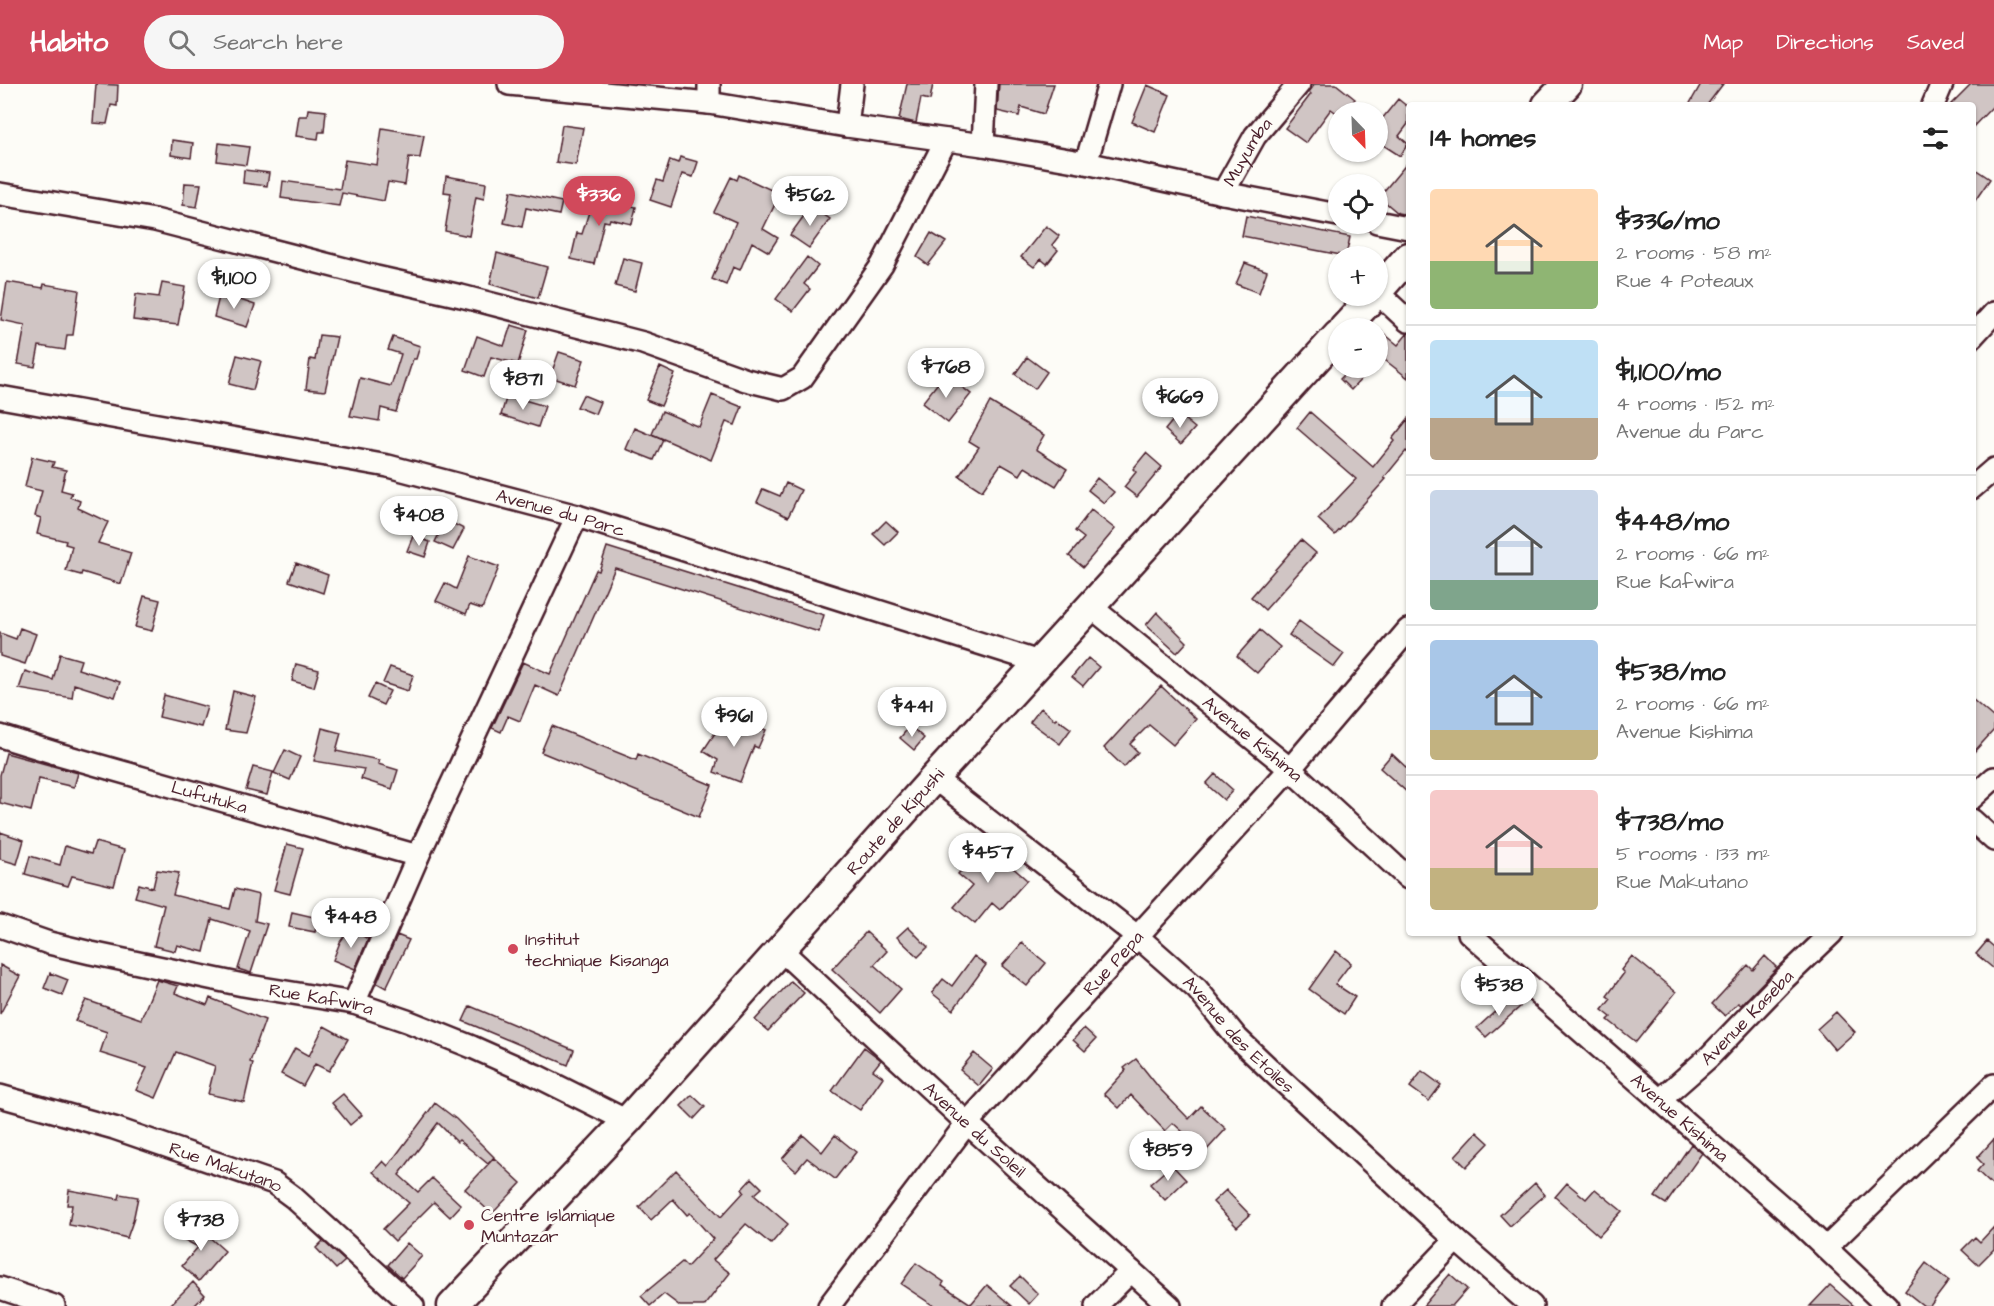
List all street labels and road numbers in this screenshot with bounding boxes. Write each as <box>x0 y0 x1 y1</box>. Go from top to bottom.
street label: Muyumba <box>1217 112 1278 191</box>
street label: Avenue du Parc <box>493 483 629 543</box>
street label: Avenue Kishima <box>1197 690 1308 787</box>
street label: Route de Kipushi <box>841 762 950 880</box>
street label: Lufutuka <box>168 774 250 819</box>
street label: Rue Pepa <box>1077 925 1149 1001</box>
street label: Avenue Kaseba <box>1695 964 1799 1071</box>
street label: Avenue des Etoiles <box>1177 970 1300 1099</box>
street label: Rue Kafwira <box>267 977 377 1021</box>
street label: Avenue Kishima <box>1625 1067 1734 1167</box>
street label: Avenue du Soleil <box>918 1076 1032 1183</box>
street label: Rue Makutano <box>166 1135 289 1198</box>

